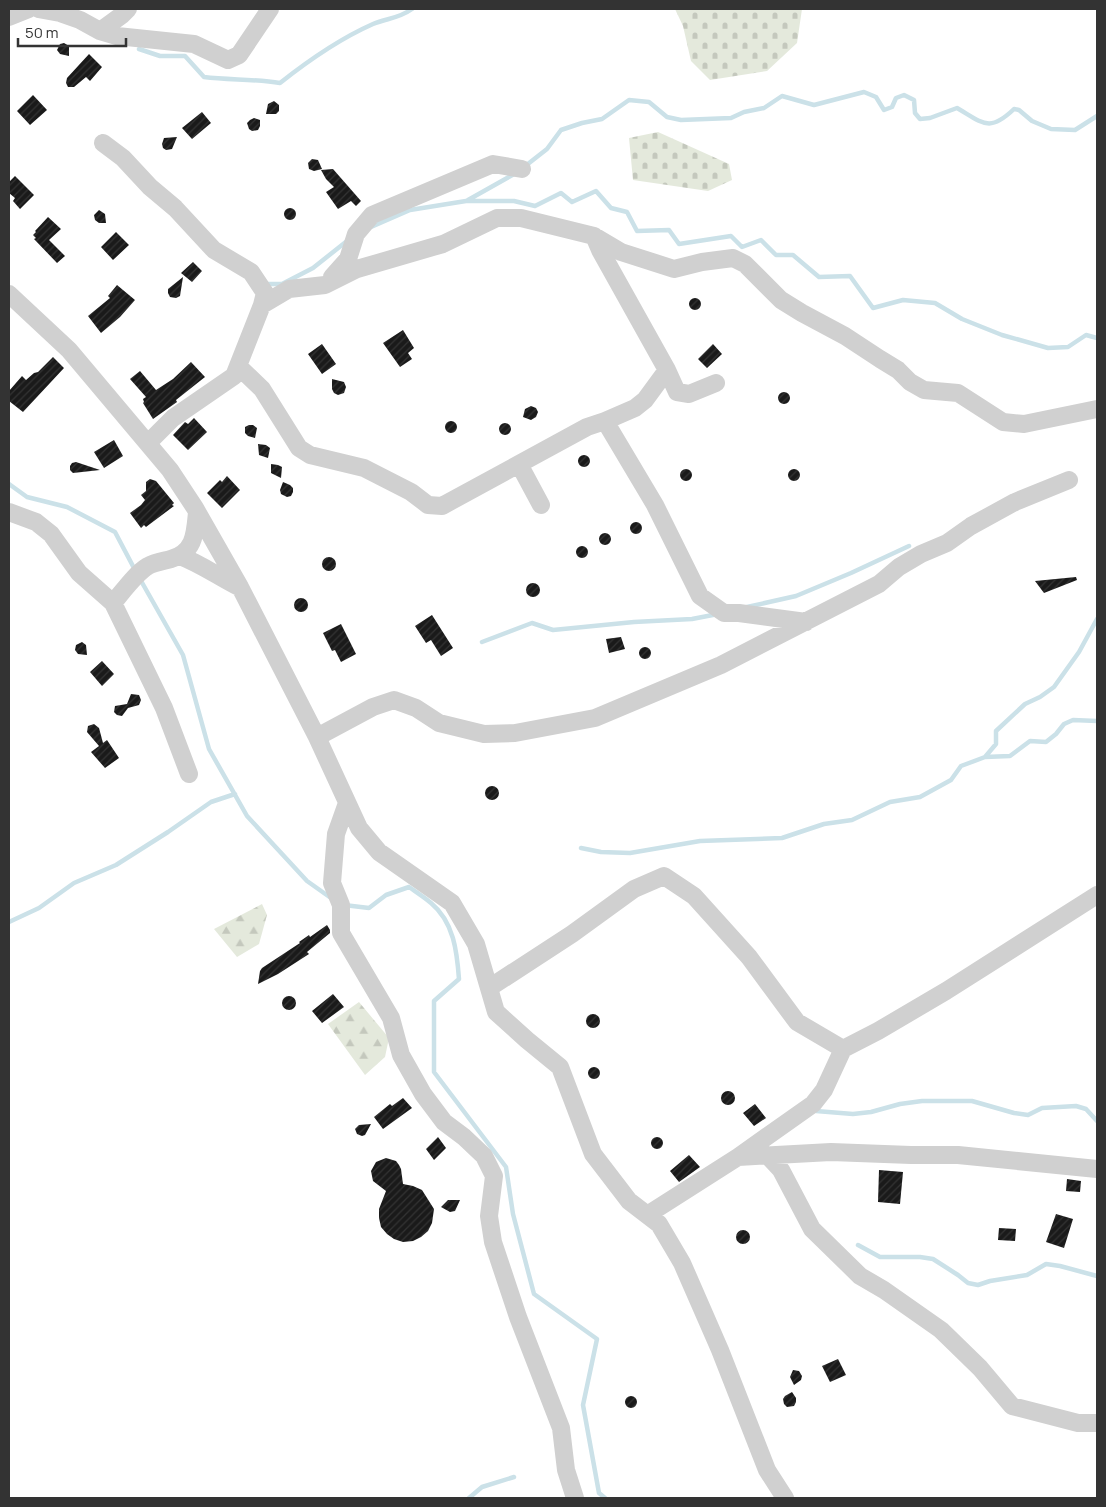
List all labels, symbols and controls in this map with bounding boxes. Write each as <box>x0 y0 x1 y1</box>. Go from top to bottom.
scale bar <box>18 15 125 47</box>
text: 50 m <box>25 22 59 43</box>

